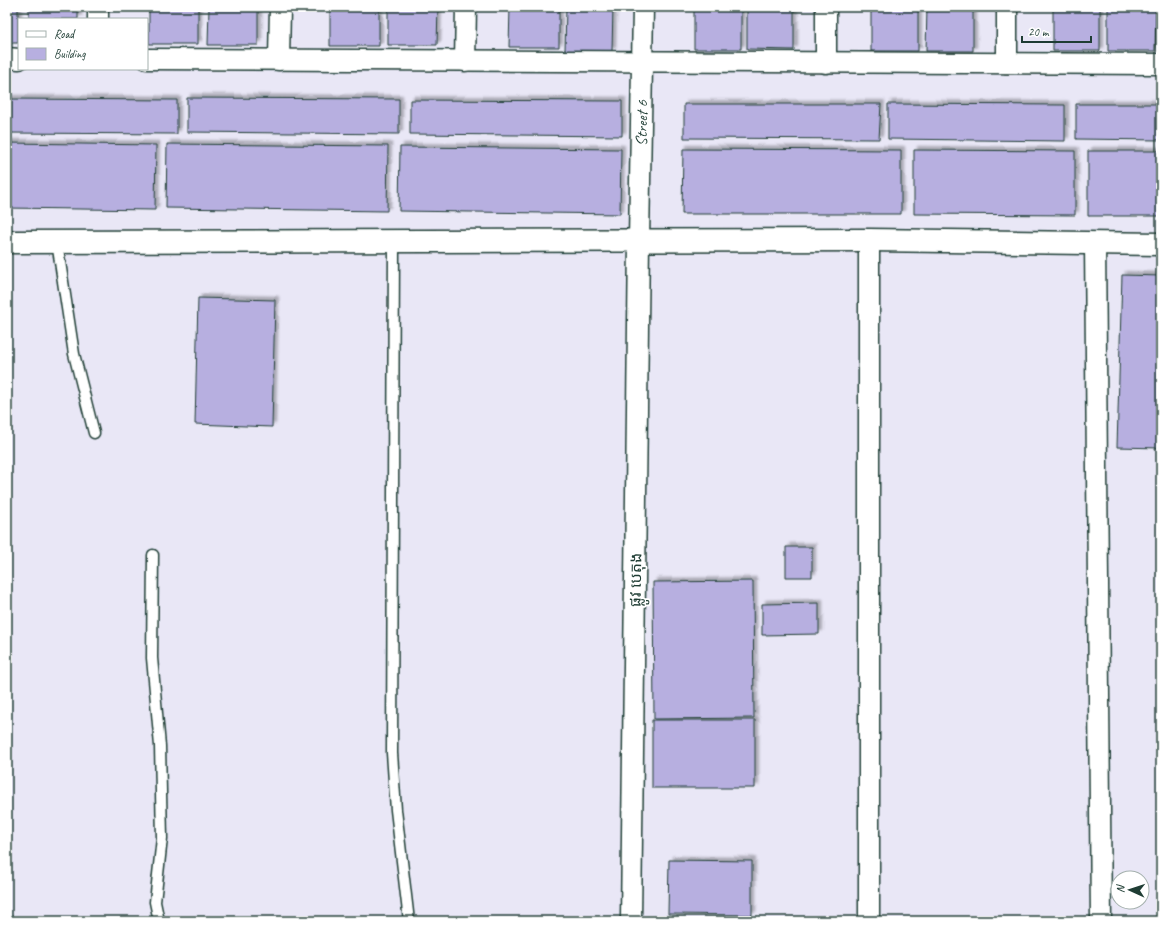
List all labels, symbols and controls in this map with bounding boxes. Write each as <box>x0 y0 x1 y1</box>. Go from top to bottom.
legend <box>18 18 148 70</box>
scale bar <box>1022 18 1091 44</box>
text: 20 m <box>1028 24 1050 40</box>
text: Road <box>54 26 76 42</box>
text: Building <box>54 46 86 62</box>
street label: Street 6 <box>632 99 652 146</box>
street label: ផ្លូវ បេតុង <box>626 553 650 607</box>
north arrow <box>1110 870 1150 910</box>
text: N <box>1113 884 1127 893</box>

